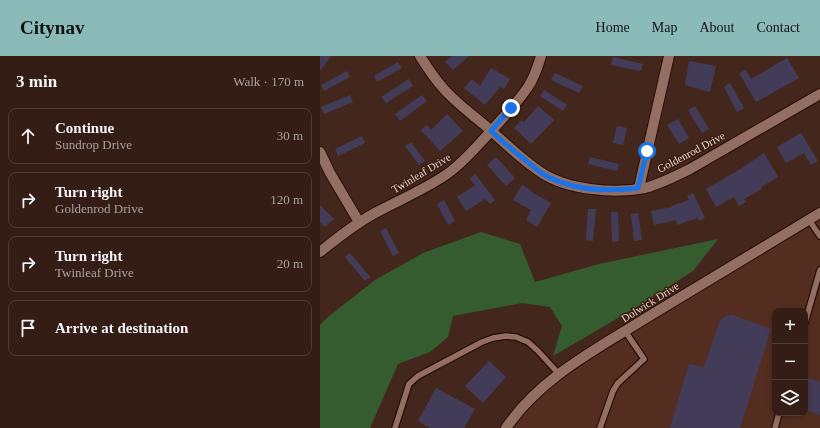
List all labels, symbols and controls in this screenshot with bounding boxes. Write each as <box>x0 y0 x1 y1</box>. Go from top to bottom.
text: Citynav <box>20 17 84 38</box>
text: Home <box>596 20 630 35</box>
text: Map <box>652 20 677 35</box>
text: About <box>699 20 734 35</box>
text: Contact <box>756 20 800 35</box>
text: 3 min <box>16 72 57 91</box>
text: Walk · 170 m <box>233 74 304 89</box>
route end <box>502 99 520 117</box>
text: Continue <box>55 120 114 136</box>
icon: ahead <box>17 125 39 147</box>
text: 30 m <box>277 128 303 143</box>
street label: Goldenrod Drive <box>655 129 727 175</box>
text: Sundrop Drive <box>55 137 132 152</box>
route start <box>638 142 656 160</box>
street label: Twinleaf Drive <box>389 151 453 195</box>
text: Turn right <box>55 184 122 200</box>
icon: right <box>17 189 39 211</box>
text: 120 m <box>270 192 303 207</box>
text: Goldenrod Drive <box>55 201 143 216</box>
text: Turn right <box>55 248 122 264</box>
icon: right <box>17 253 39 275</box>
text: 20 m <box>277 256 303 271</box>
text: Twinleaf Drive <box>55 265 134 280</box>
street label: Dolwick Drive <box>619 279 681 324</box>
map controls <box>772 308 808 416</box>
button: + <box>772 308 808 344</box>
icon: arrive <box>17 317 39 339</box>
text: Arrive at destination <box>55 320 188 336</box>
button: − <box>772 344 808 380</box>
button: layers <box>772 380 808 416</box>

